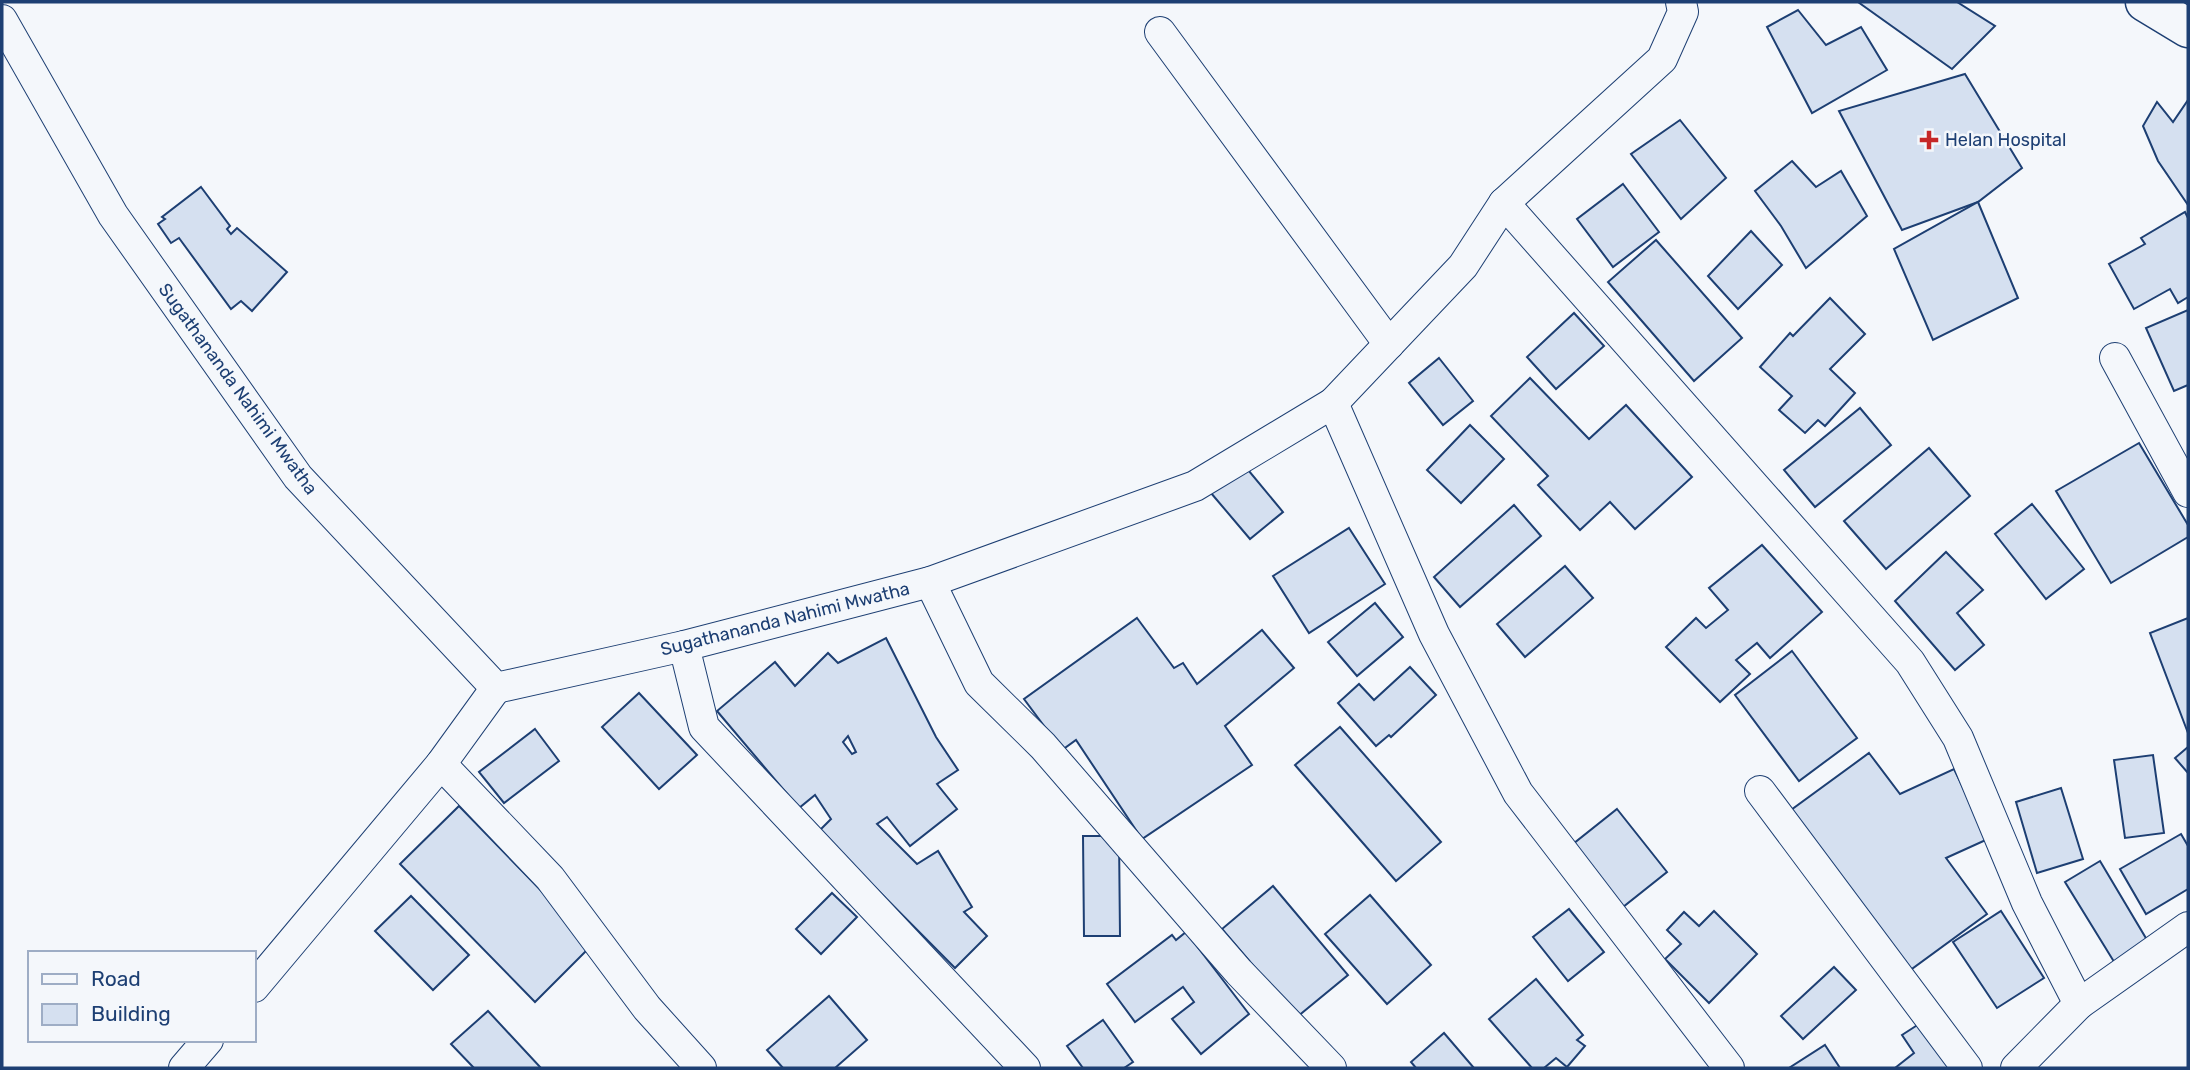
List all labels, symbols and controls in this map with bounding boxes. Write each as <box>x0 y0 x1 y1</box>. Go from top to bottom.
place label: Helan Hospital <box>1945 129 2066 151</box>
marker: Helan Hospital <box>1919 130 1939 150</box>
street label: Sugathananda Nahimi Mwatha <box>154 279 322 499</box>
street label: Sugathananda Nahimi Mwatha <box>658 577 912 661</box>
legend <box>28 951 256 1042</box>
text: Road <box>91 966 141 991</box>
text: Building <box>91 1001 171 1026</box>

